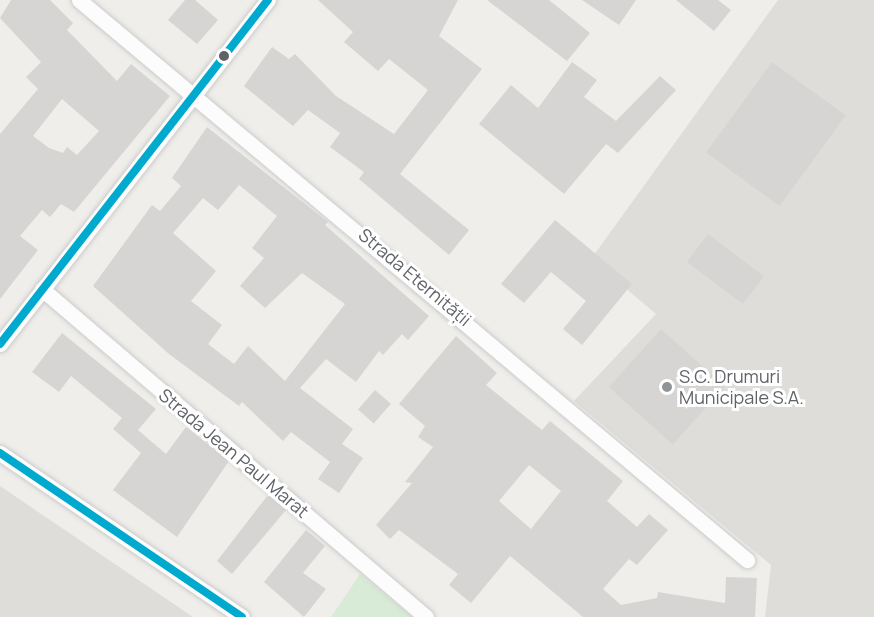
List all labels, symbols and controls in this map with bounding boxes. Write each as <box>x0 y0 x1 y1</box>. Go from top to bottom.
unlabelled marker <box>218 50 230 62</box>
street label: Strada Eternității <box>354 224 476 330</box>
place label: S.C. Drumuri Municipale S.A. <box>679 366 804 409</box>
marker: S.C. Drumuri Municipale S.A. <box>660 380 674 394</box>
street label: Strada Jean Paul Marat <box>155 384 313 522</box>

